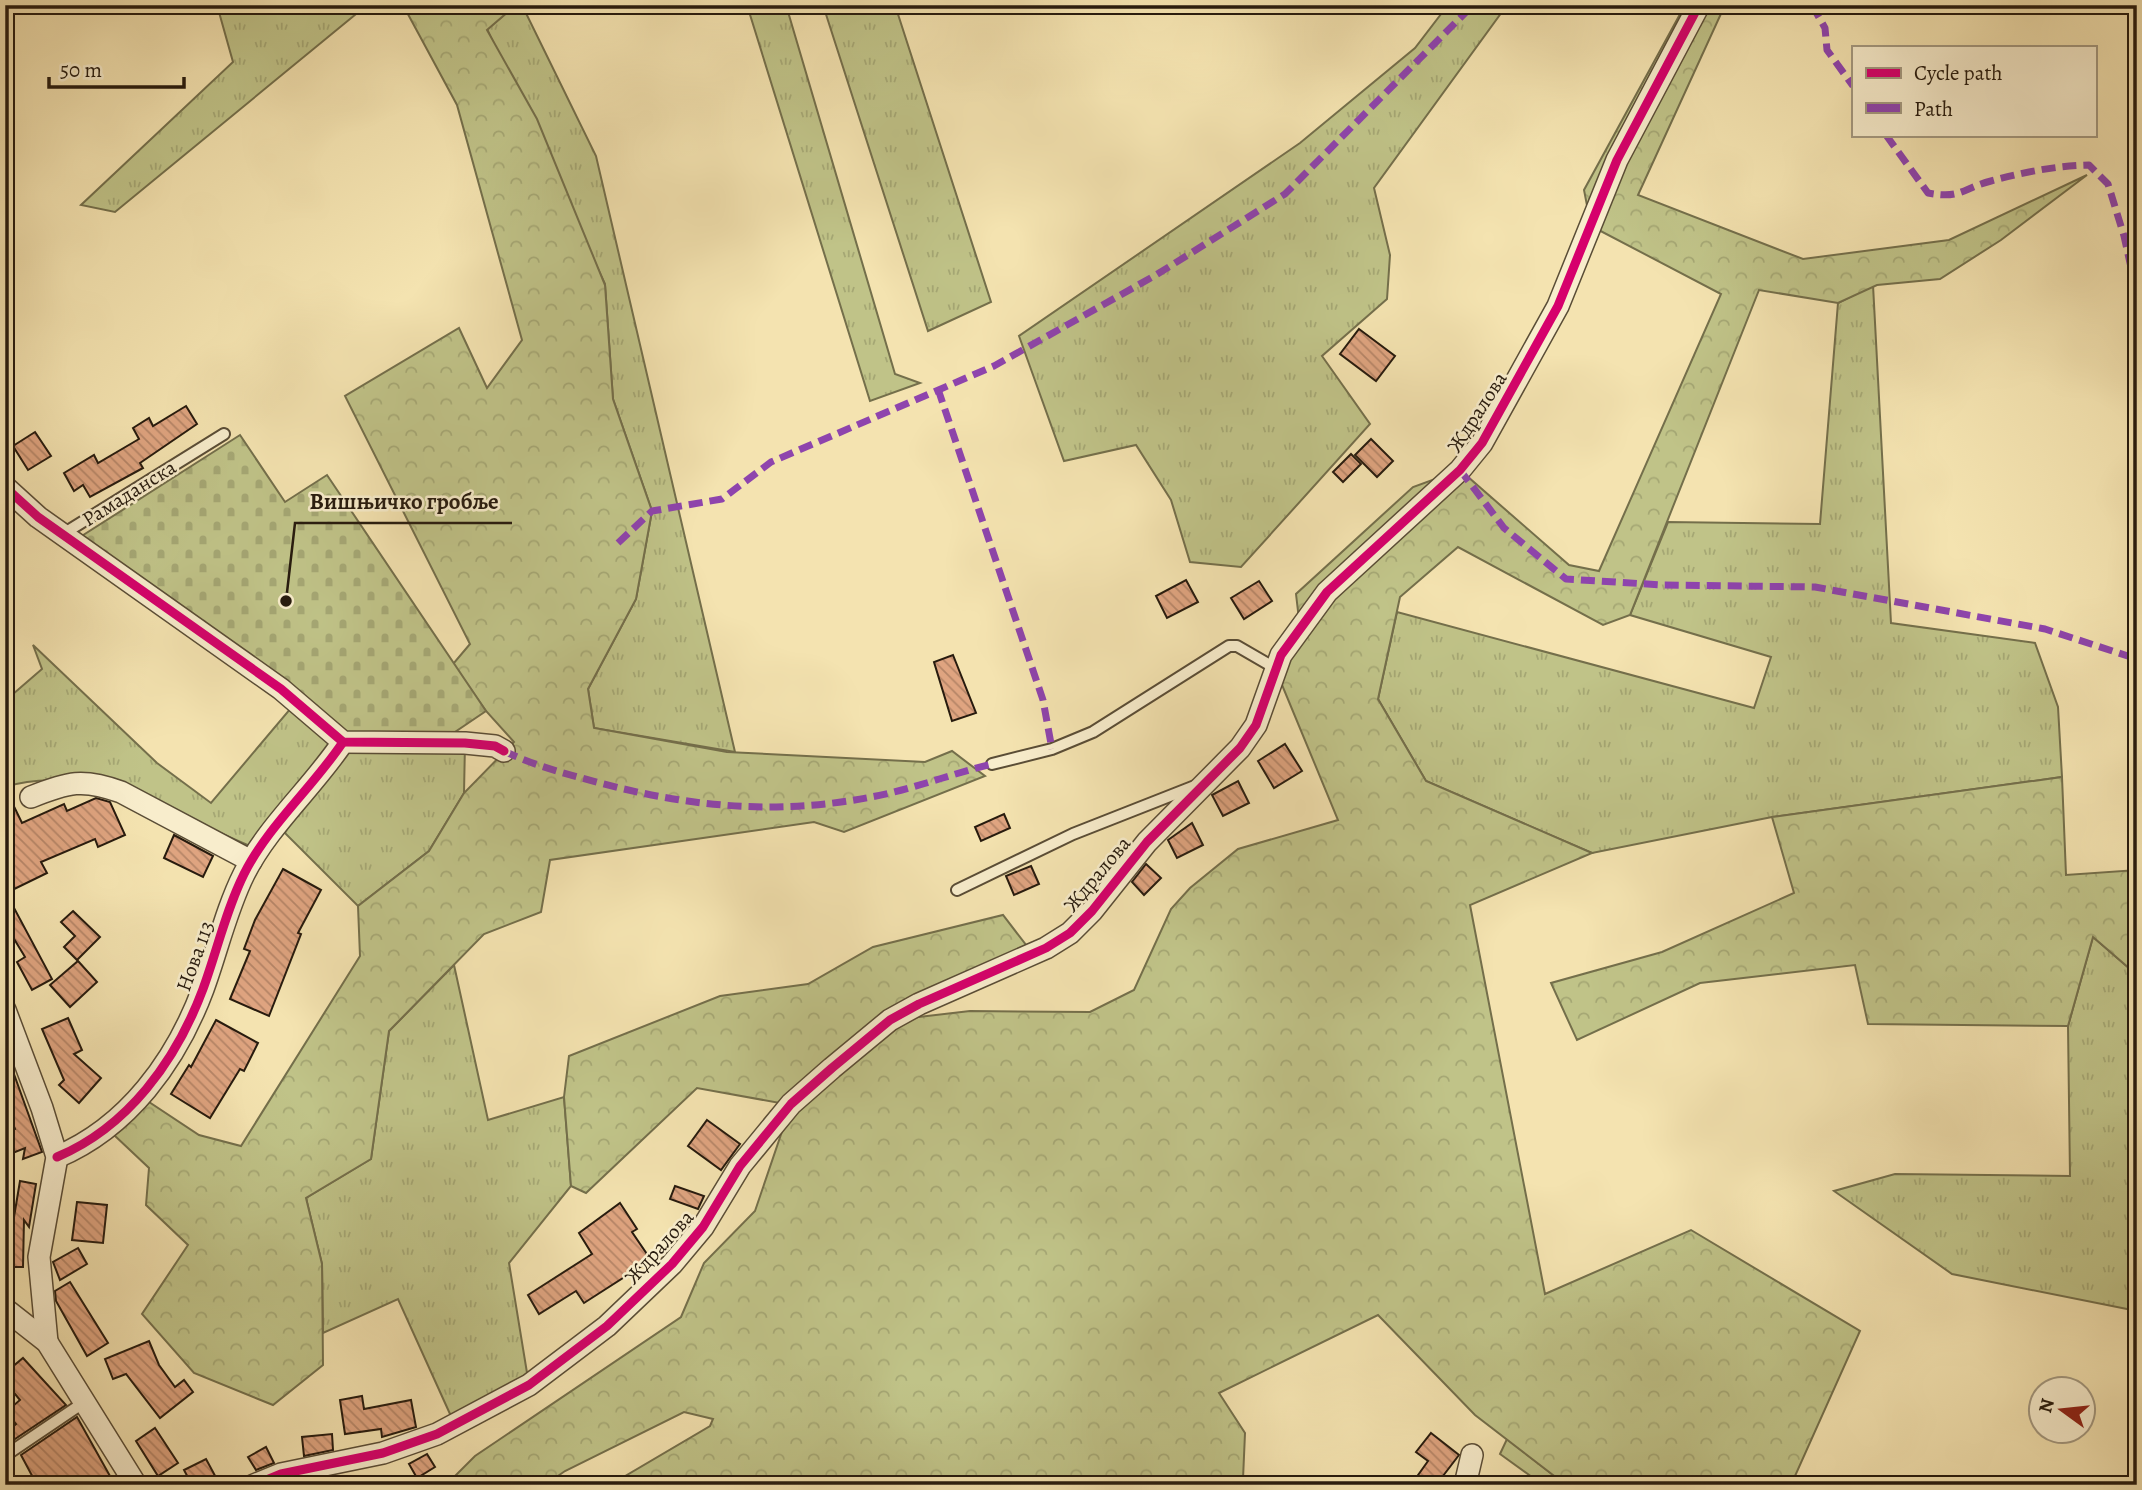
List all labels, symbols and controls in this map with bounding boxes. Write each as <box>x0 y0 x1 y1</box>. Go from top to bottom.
scale bar <box>49 46 184 90</box>
legend <box>1852 46 2096 136</box>
text: 50 m <box>60 56 102 84</box>
text: Cycle path <box>1914 59 2003 87</box>
text: Path <box>1914 95 1953 123</box>
street label: Ждралова <box>1440 366 1514 458</box>
street label: Рамаданска <box>77 453 182 533</box>
callout: Вишњичко гробље <box>295 479 512 523</box>
text: Вишњичко гробље <box>309 486 499 517</box>
street label: Ждралова <box>1057 830 1137 918</box>
street label: Нова 113 <box>169 917 221 995</box>
street label: Ждралова <box>618 1204 700 1290</box>
north arrow <box>2026 1374 2096 1444</box>
text: N <box>2032 1396 2061 1416</box>

